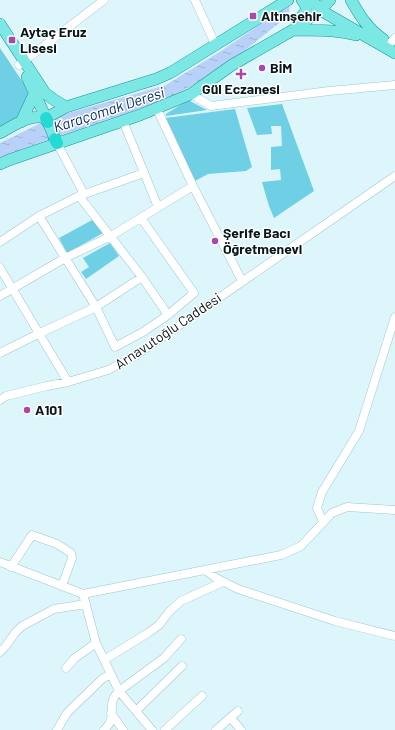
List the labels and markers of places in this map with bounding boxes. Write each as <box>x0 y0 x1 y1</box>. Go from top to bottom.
place label: Altınşehir <box>261 7 322 24</box>
marker: Altınşehir <box>248 11 258 21</box>
place label: Aytaç Eruz Lisesi <box>20 23 87 56</box>
marker: Aytaç Eruz Lisesi <box>7 35 17 45</box>
place label: BİM <box>270 59 292 76</box>
marker: BİM <box>257 63 267 73</box>
marker: Gül Eczanesi <box>236 69 246 79</box>
place label: Gül Eczanesi <box>202 80 280 97</box>
place label: Şerife Bacı Öğretmenevi <box>223 224 302 257</box>
marker: Şerife Bacı Öğretmenevi <box>210 236 220 246</box>
place label: A101 <box>35 401 62 418</box>
marker: A101 <box>22 405 32 415</box>

